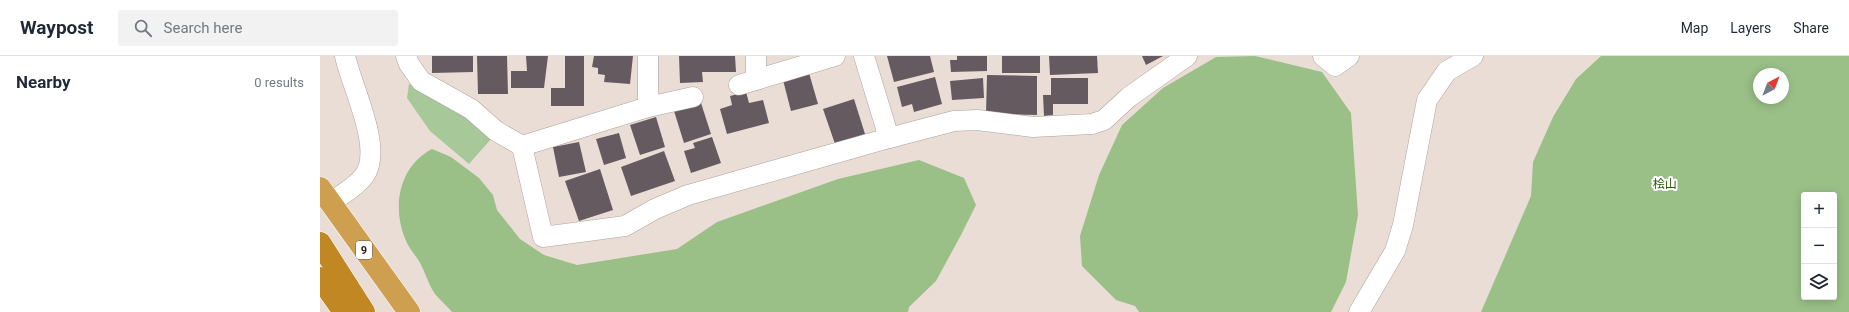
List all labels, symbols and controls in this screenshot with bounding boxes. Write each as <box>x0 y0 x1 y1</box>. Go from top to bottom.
search box <box>118 10 398 46</box>
text: Waypost <box>20 16 94 39</box>
icon: search <box>132 17 154 39</box>
text: Search here <box>164 19 242 37</box>
text: Map <box>1681 20 1708 36</box>
text: Layers <box>1730 20 1771 36</box>
text: Share <box>1793 20 1829 36</box>
north arrow <box>1753 68 1789 104</box>
text: Nearby <box>16 72 71 92</box>
text: 0 results <box>254 75 304 90</box>
park label: 桧山 <box>1653 177 1677 191</box>
map controls <box>1801 192 1837 300</box>
button: + <box>1801 192 1837 228</box>
button: − <box>1801 228 1837 264</box>
road number: 9 <box>356 241 372 259</box>
button: layers <box>1801 264 1837 300</box>

